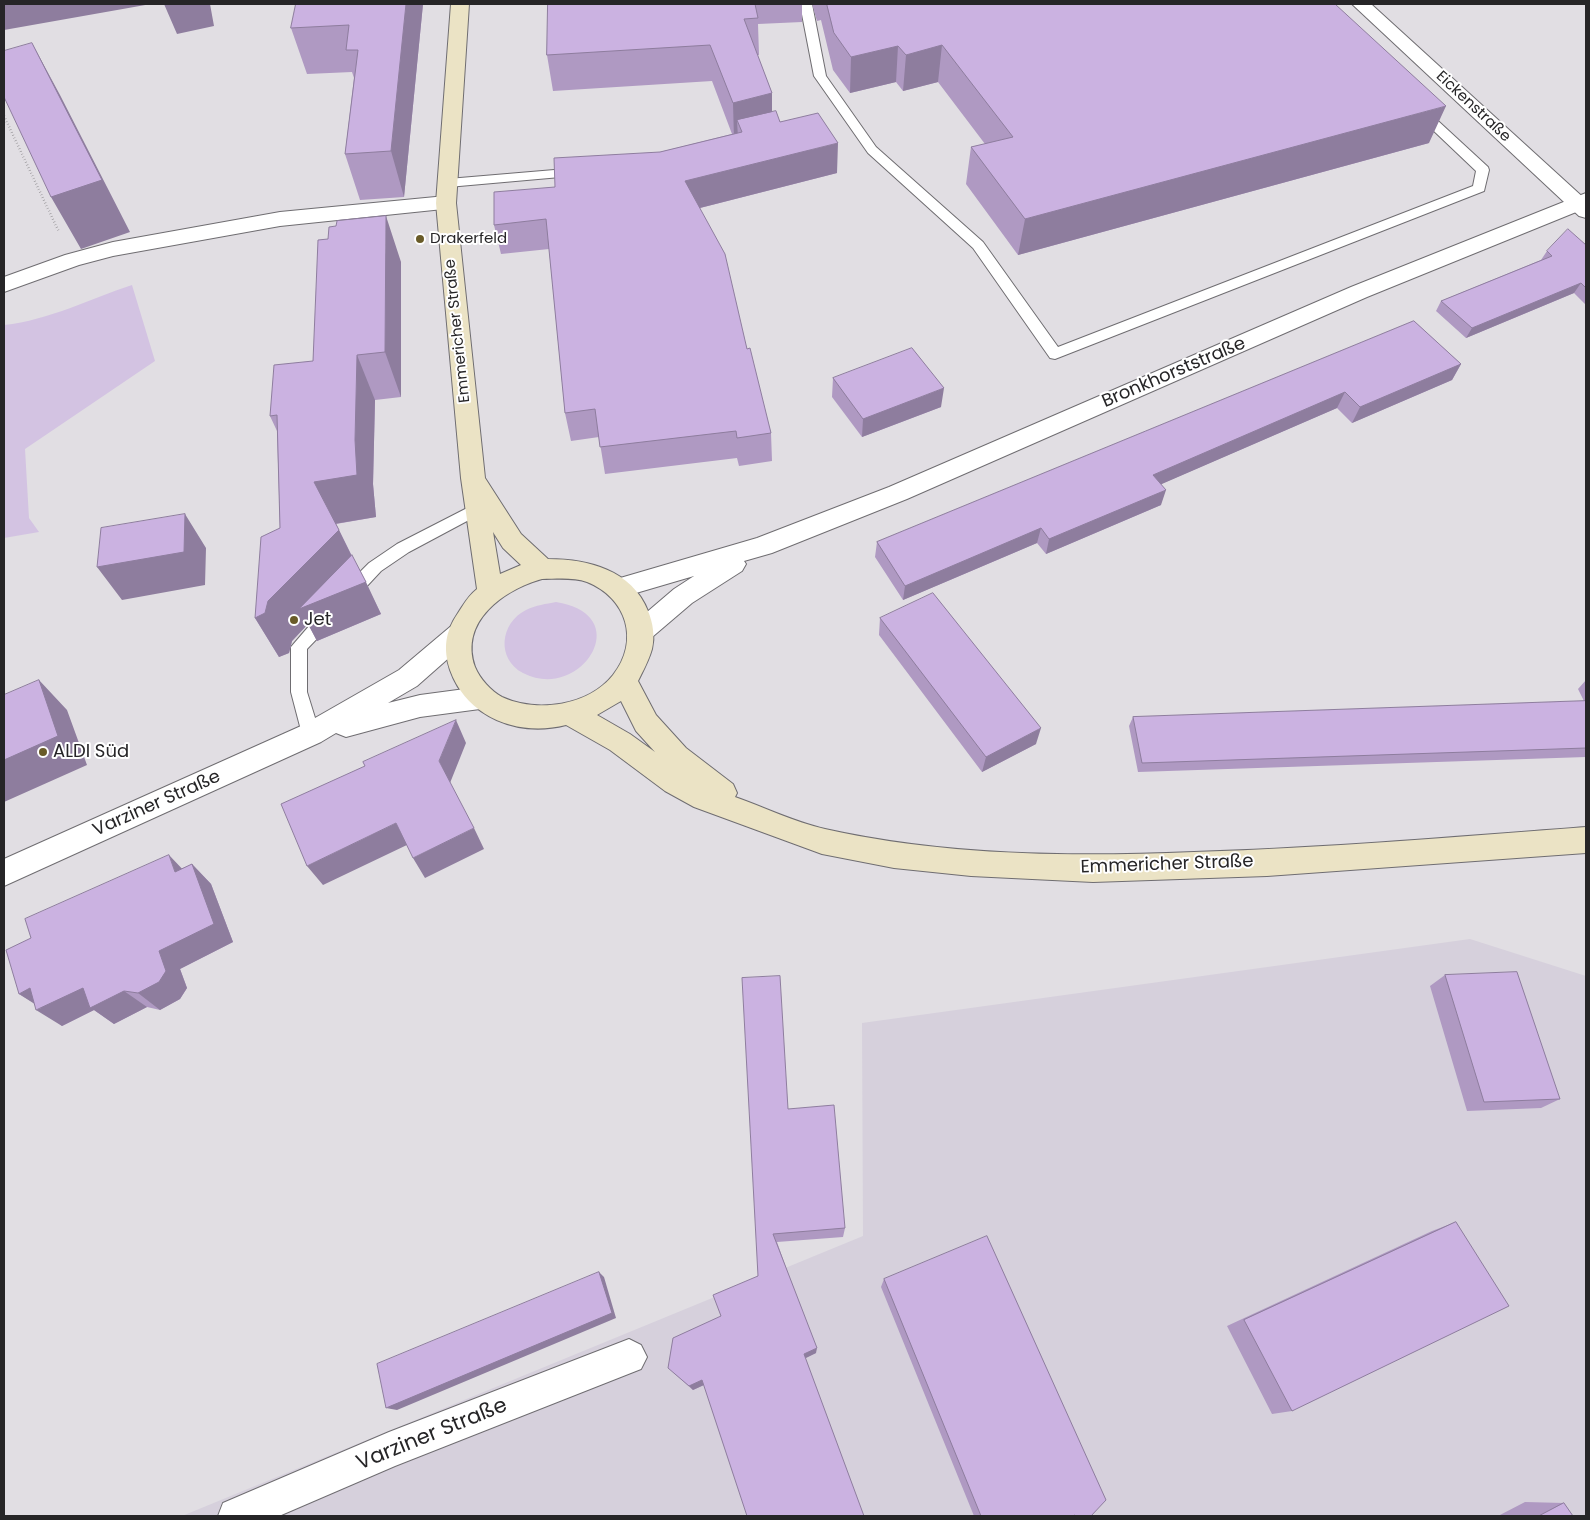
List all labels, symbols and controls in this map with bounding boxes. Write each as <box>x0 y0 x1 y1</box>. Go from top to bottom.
street label: Eickenstraße <box>1432 68 1514 146</box>
place label: Drakerfeld <box>430 230 507 248</box>
marker: Drakerfeld <box>414 233 426 245</box>
street label: Emmericher Straße <box>442 258 474 404</box>
street label: Bronkhorststraße <box>1099 333 1249 413</box>
place label: Jet <box>304 609 331 631</box>
marker: Jet <box>288 614 300 626</box>
place label: ALDI Süd <box>53 741 129 763</box>
marker: ALDI Süd <box>37 746 49 758</box>
street label: Varziner Straße <box>90 766 224 842</box>
street label: Emmericher Straße <box>1080 851 1254 879</box>
street label: Varziner Straße <box>353 1393 511 1477</box>

